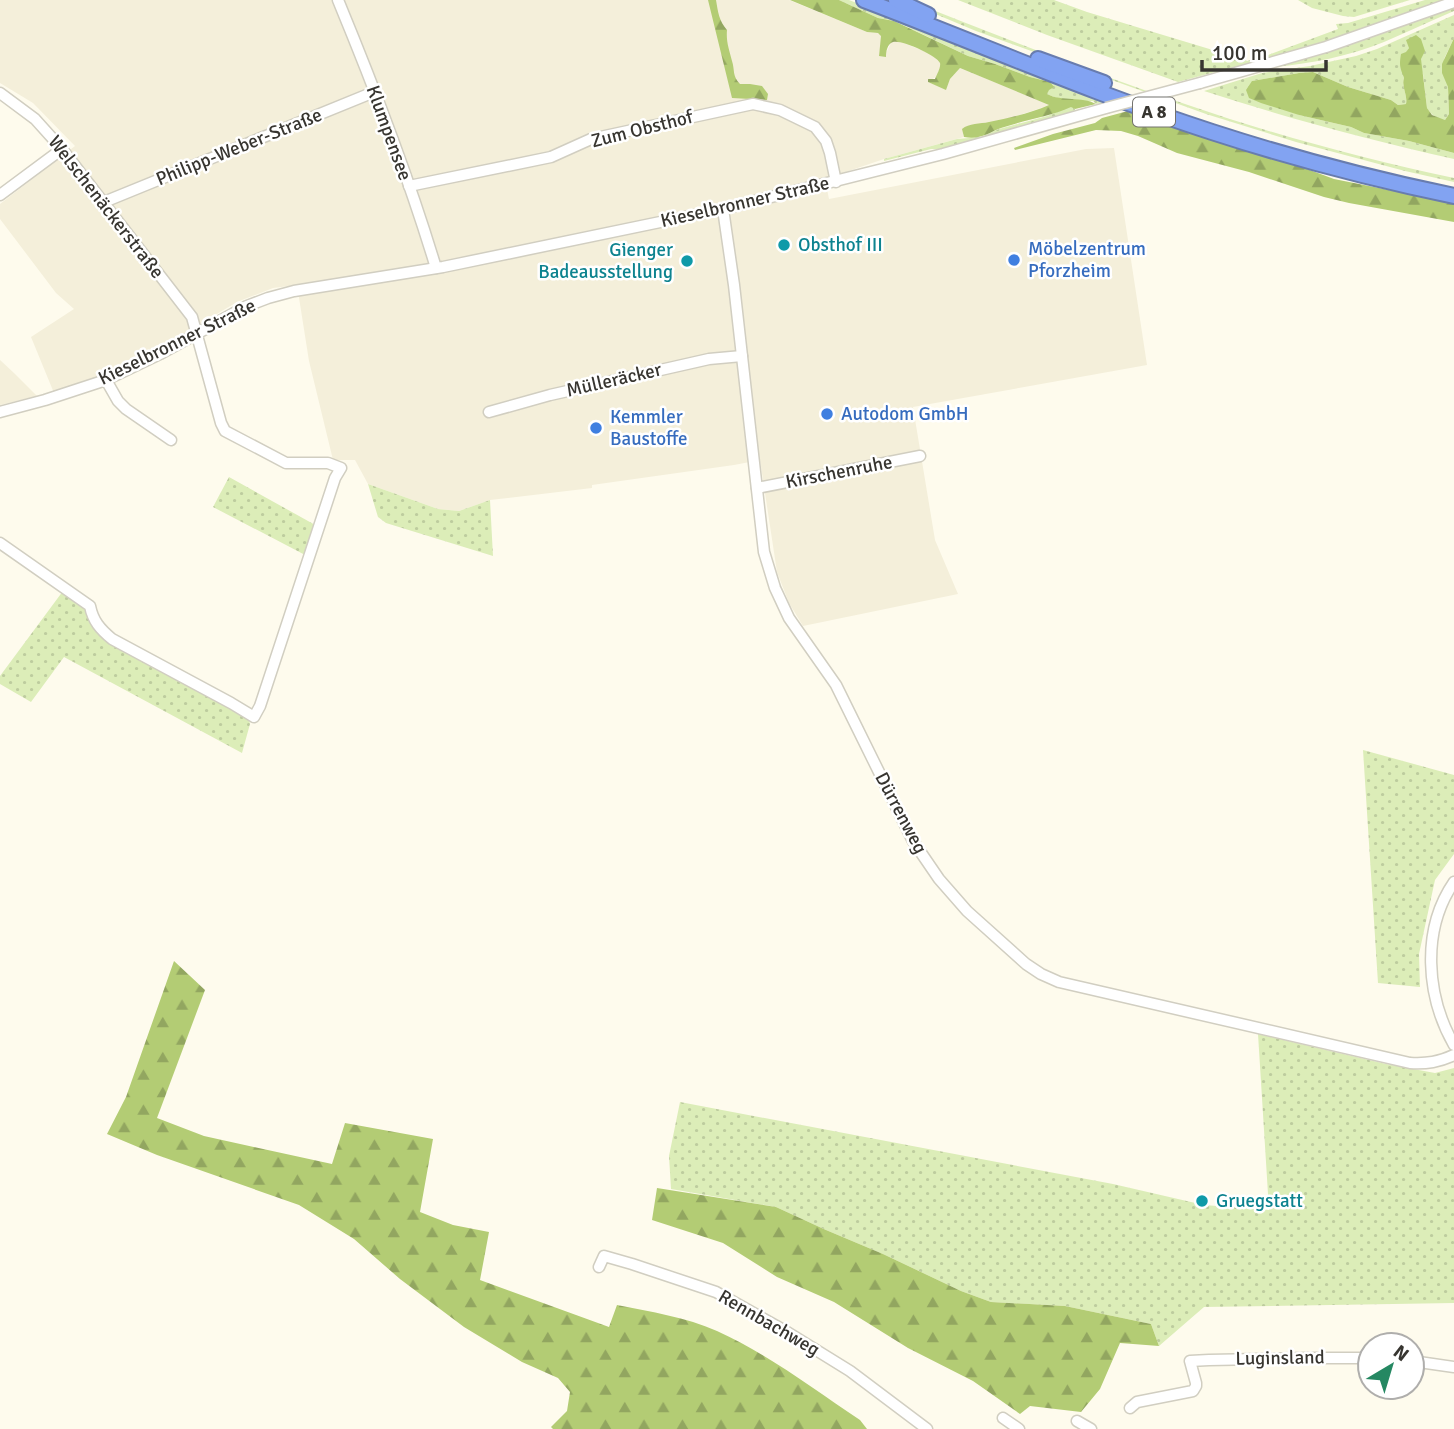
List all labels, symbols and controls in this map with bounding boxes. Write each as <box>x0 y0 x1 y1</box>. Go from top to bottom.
scale bar <box>1202 28 1326 72</box>
text: 100 m <box>1212 40 1267 66</box>
street label: Klumpensee <box>361 82 417 184</box>
road number: A 8 <box>1133 98 1175 127</box>
street label: Philipp-Weber-Straße <box>152 103 326 191</box>
street label: Zum Obsthof <box>589 104 697 153</box>
street label: Welschenäckerstraße <box>43 131 169 283</box>
street label: Kieselbronner Straße <box>658 171 832 233</box>
place label: Obsthof III <box>798 233 883 257</box>
marker: Obsthof III <box>776 237 792 253</box>
place label: Möbelzentrum Pforzheim <box>1028 237 1146 283</box>
place label: Gienger Badeausstellung <box>538 238 673 284</box>
marker: Möbelzentrum Pforzheim <box>1006 252 1022 268</box>
marker: Gienger Badeausstellung <box>679 253 695 269</box>
street label: Kieselbronner Straße <box>94 293 260 391</box>
street label: Mülleräcker <box>564 357 664 403</box>
place label: Autodom GmbH <box>841 402 969 426</box>
place label: Kemmler Baustoffe <box>610 405 688 451</box>
marker: Autodom GmbH <box>819 406 835 422</box>
marker: Kemmler Baustoffe <box>588 420 604 436</box>
street label: Kirschenruhe <box>784 450 894 494</box>
street label: Dürrenweg <box>870 768 932 858</box>
place label: Gruegstatt <box>1216 1189 1303 1213</box>
marker: Gruegstatt <box>1194 1193 1210 1209</box>
street label: Rennbachweg <box>714 1284 824 1362</box>
north arrow <box>1356 1331 1426 1401</box>
text: N <box>1388 1340 1413 1367</box>
street label: Luginsland <box>1235 1345 1325 1371</box>

